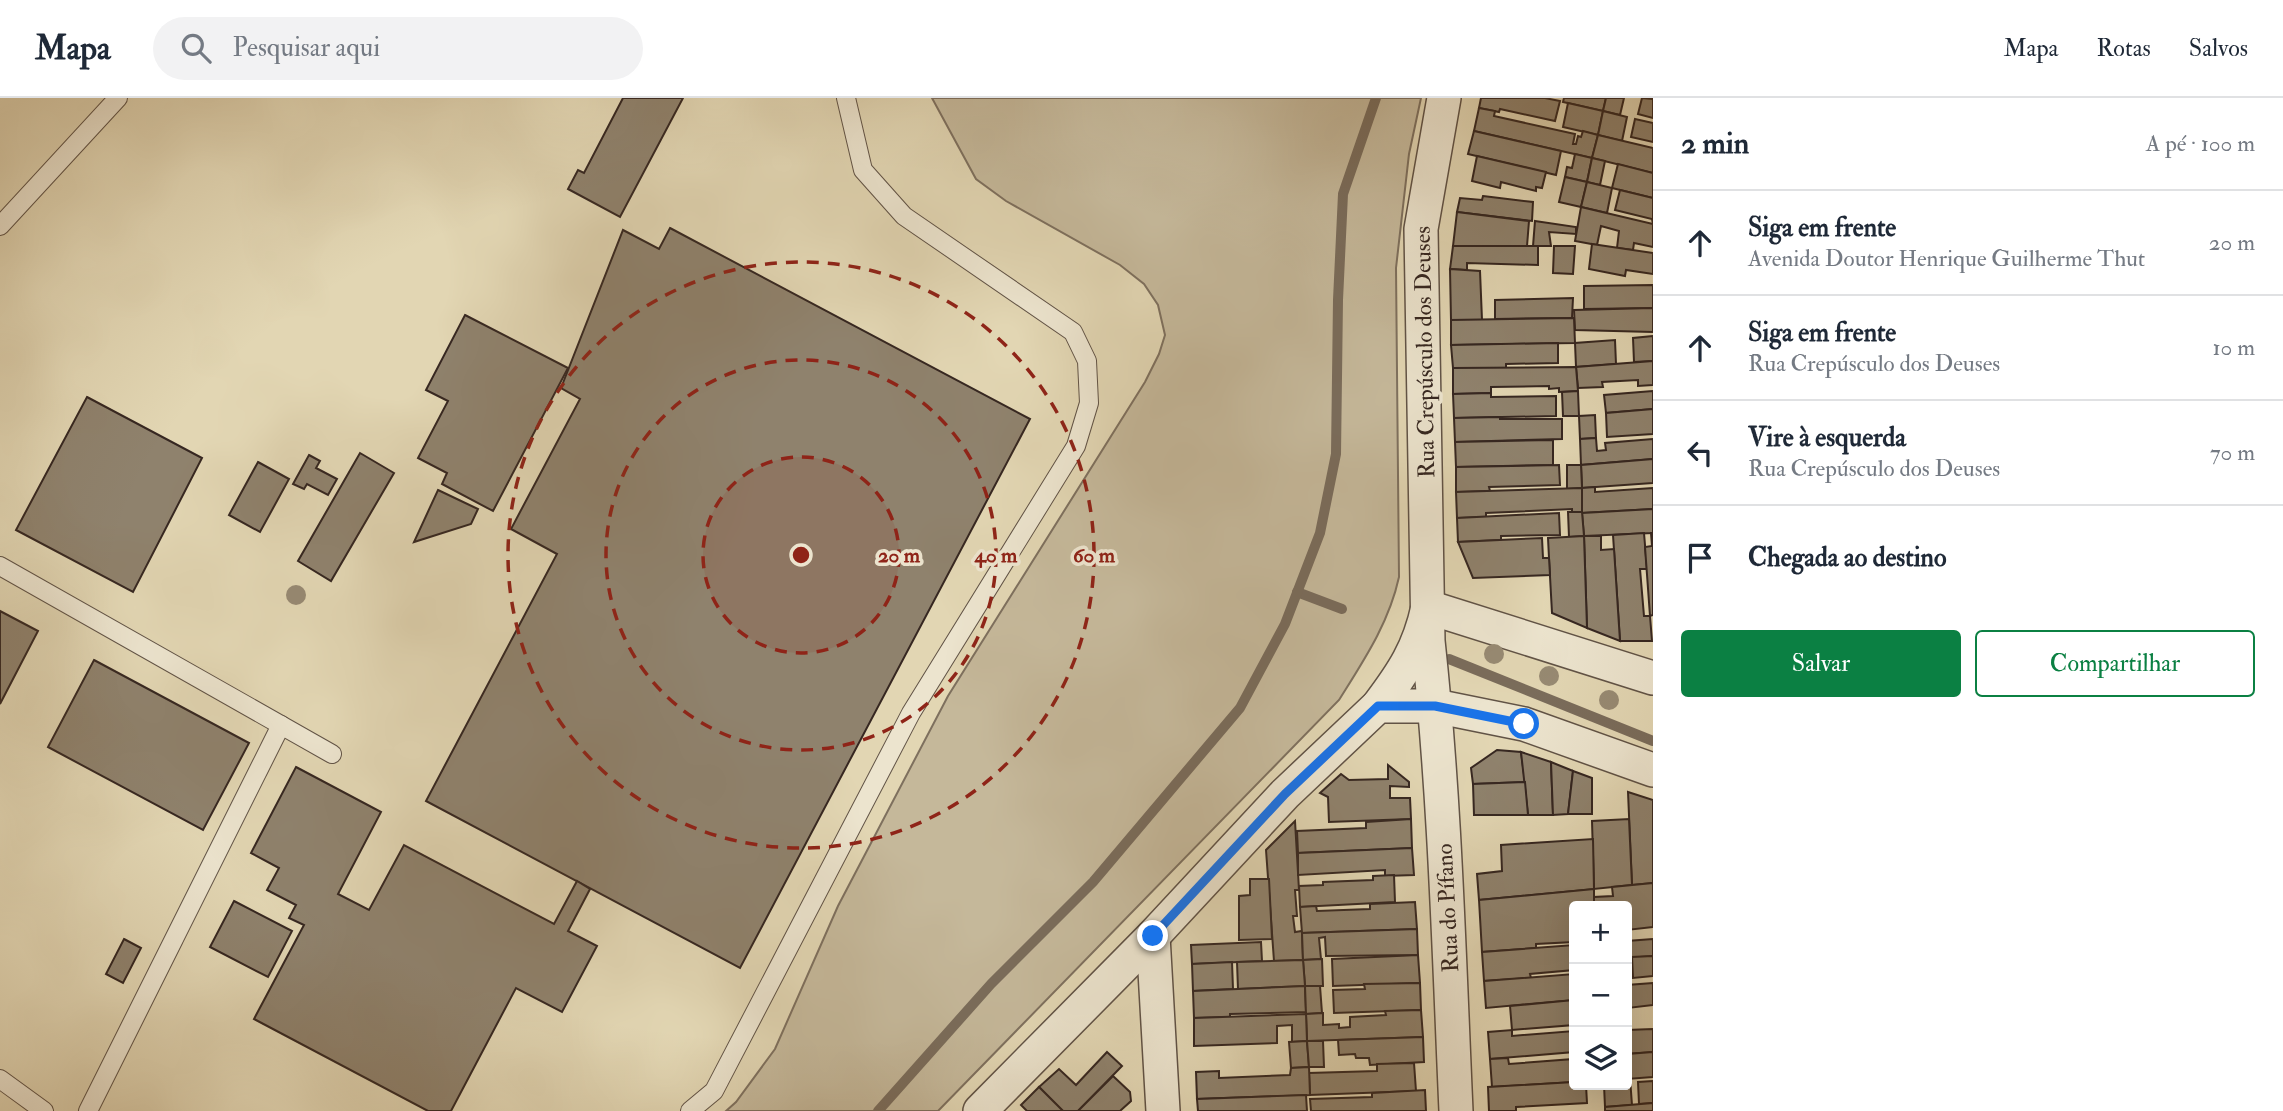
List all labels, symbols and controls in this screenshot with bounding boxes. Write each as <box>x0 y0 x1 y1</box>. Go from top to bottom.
search box <box>153 17 643 80</box>
text: Mapa <box>35 28 111 69</box>
icon: search <box>177 29 215 67</box>
text: Pesquisar aqui <box>233 32 380 64</box>
text: Mapa <box>2003 33 2058 64</box>
text: Rotas <box>2096 33 2151 64</box>
text: Salvos <box>2189 33 2248 64</box>
text: 2 min <box>1681 125 1749 162</box>
text: A pé · 100 m <box>2146 129 2255 158</box>
text: Siga em frente <box>1748 212 1896 244</box>
icon: ahead <box>1681 224 1719 262</box>
street label: Rua Crepúsculo dos Deuses <box>1408 226 1442 478</box>
text: 20 m <box>2209 228 2255 257</box>
text: Avenida Doutor Henrique Guilherme Thut <box>1748 244 2145 273</box>
text: Siga em frente <box>1748 317 1896 349</box>
icon: ahead <box>1681 329 1719 367</box>
text: 10 m <box>2212 333 2255 362</box>
text: Rua Crepúsculo dos Deuses <box>1748 349 2000 378</box>
text: Vire à esquerda <box>1748 422 1906 454</box>
icon: left <box>1681 434 1719 472</box>
text: 70 m <box>2210 438 2255 467</box>
text: Rua Crepúsculo dos Deuses <box>1748 454 2000 483</box>
icon: arrive <box>1681 539 1719 577</box>
text: 20 m <box>878 542 921 569</box>
text: 40 m <box>974 542 1018 569</box>
text: 60 m <box>1073 542 1116 569</box>
text: Chegada ao destino <box>1748 542 1946 574</box>
centre of rings <box>789 543 813 567</box>
button: Salvar <box>1681 630 1961 697</box>
button: Compartilhar <box>1975 630 2255 697</box>
route start <box>1508 708 1539 739</box>
street label: Rua do Pífano <box>1430 843 1465 973</box>
map controls <box>1569 901 1632 1090</box>
button: + <box>1569 901 1632 964</box>
route end <box>1137 920 1168 951</box>
button: − <box>1569 964 1632 1027</box>
button: layers <box>1569 1027 1632 1090</box>

